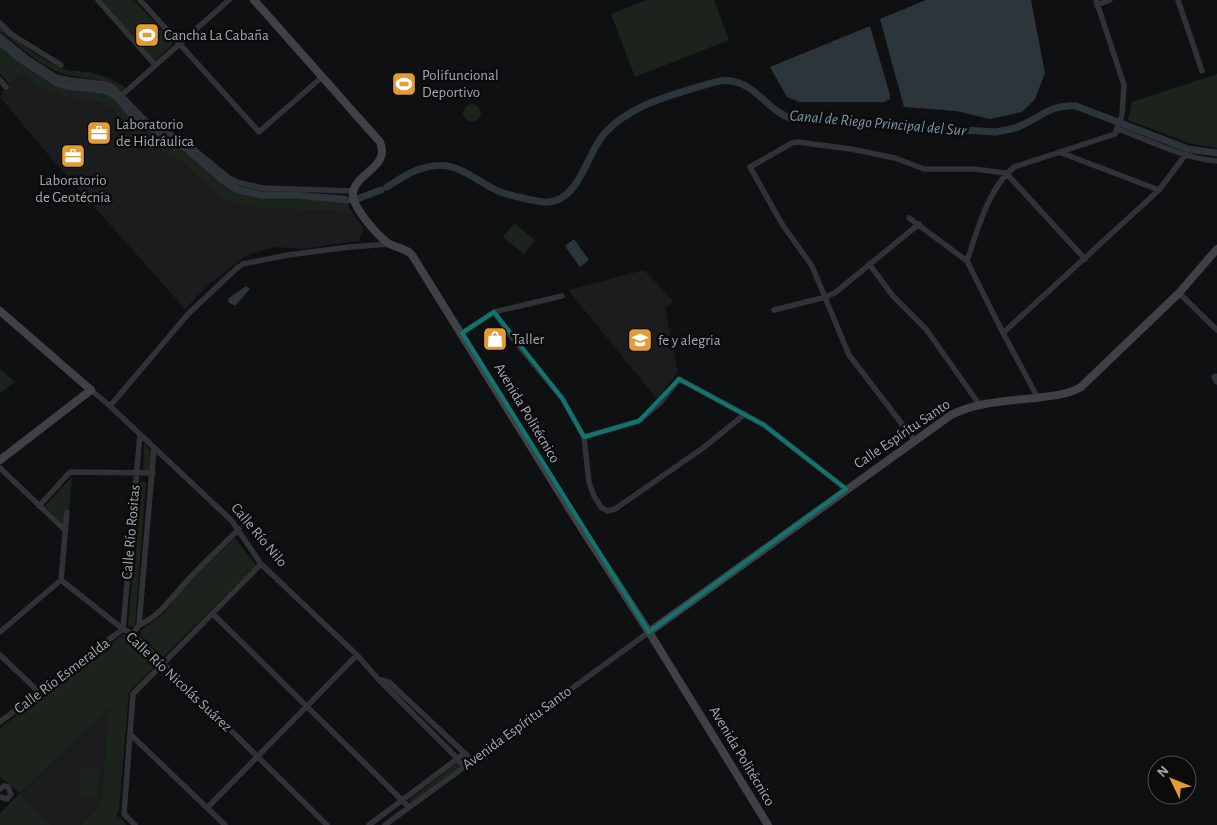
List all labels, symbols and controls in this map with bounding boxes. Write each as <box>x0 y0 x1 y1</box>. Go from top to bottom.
sports icon: Cancha La Cabaña <box>134 22 160 48</box>
place label: Cancha La Cabaña <box>164 28 269 43</box>
place label: Polifuncional Deportivo <box>422 68 499 100</box>
sports icon: Polifuncional Deportivo <box>391 71 417 97</box>
water label: Canal de Riego Principal del Sur <box>789 107 968 140</box>
place label: Laboratorio de Hidráulica <box>116 117 194 149</box>
office icon: Laboratorio de Hidráulica <box>86 120 112 146</box>
office icon: Laboratorio de Geotécnia <box>60 143 86 169</box>
place label: Laboratorio de Geotécnia <box>35 173 111 205</box>
shop icon: Taller <box>482 326 508 352</box>
school or university icon: fe y alegria <box>627 327 653 353</box>
place label: Taller <box>512 332 545 347</box>
place label: fe y alegria <box>658 333 721 348</box>
street label: Avenida Politécnico <box>491 360 563 466</box>
street label: Calle Espíritu Santo <box>851 396 953 472</box>
street label: Calle Río Rositas <box>119 484 143 580</box>
street label: Calle Río Nilo <box>228 500 290 570</box>
street label: Calle Río Nicolás Suárez <box>123 629 235 735</box>
street label: Calle Río Esmeralda <box>12 635 113 717</box>
street label: Avenida Espíritu Santo <box>460 684 574 772</box>
street label: Avenida Politécnico <box>706 703 778 809</box>
north arrow <box>1147 755 1197 805</box>
text: N <box>1155 763 1172 780</box>

